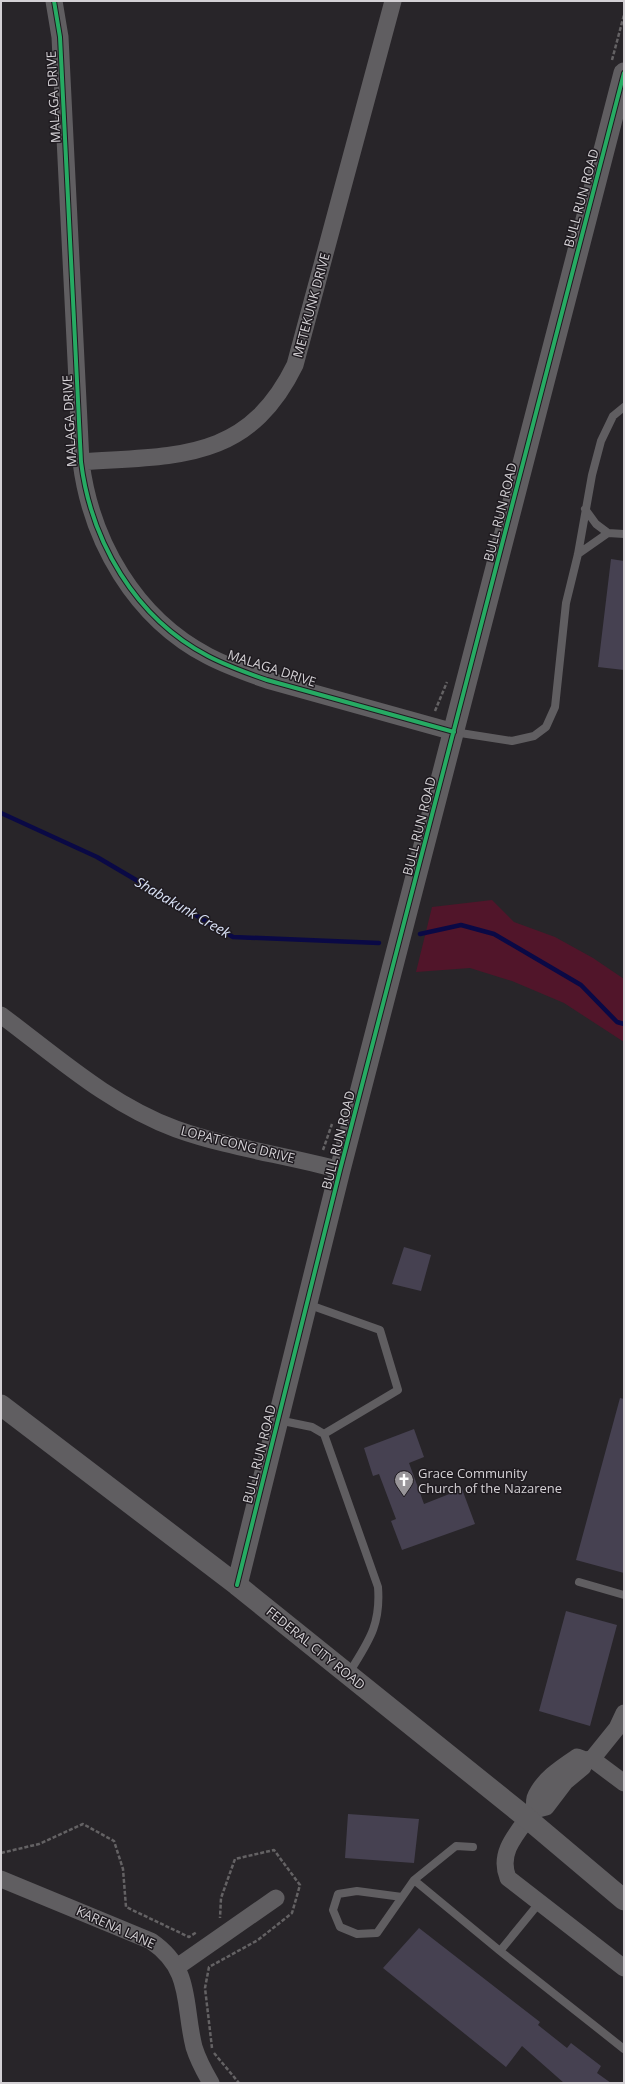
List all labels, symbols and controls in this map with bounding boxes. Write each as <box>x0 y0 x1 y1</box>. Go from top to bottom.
street label: MALAGA DRIVE <box>42 51 64 143</box>
street label: BULL RUN ROAD <box>559 147 603 249</box>
street label: METEKUNK DRIVE <box>288 251 334 359</box>
street label: MALAGA DRIVE <box>58 375 80 467</box>
street label: BULL RUN ROAD <box>479 461 521 563</box>
street label: MALAGA DRIVE <box>225 645 319 691</box>
street label: BULL RUN ROAD <box>398 775 440 877</box>
water label: Shabakunk Creek <box>132 872 235 943</box>
street label: BULL RUN ROAD <box>317 1089 359 1191</box>
street label: LOPATCONG DRIVE <box>179 1121 297 1167</box>
street label: BULL RUN ROAD <box>238 1403 280 1505</box>
place label: Grace Community Church of the Nazarene <box>418 1464 562 1497</box>
church icon: Grace Community Church of the Nazarene <box>393 1469 415 1497</box>
street label: FEDERAL CITY ROAD <box>263 1602 369 1694</box>
street label: KARENA LANE <box>74 1902 158 1952</box>

